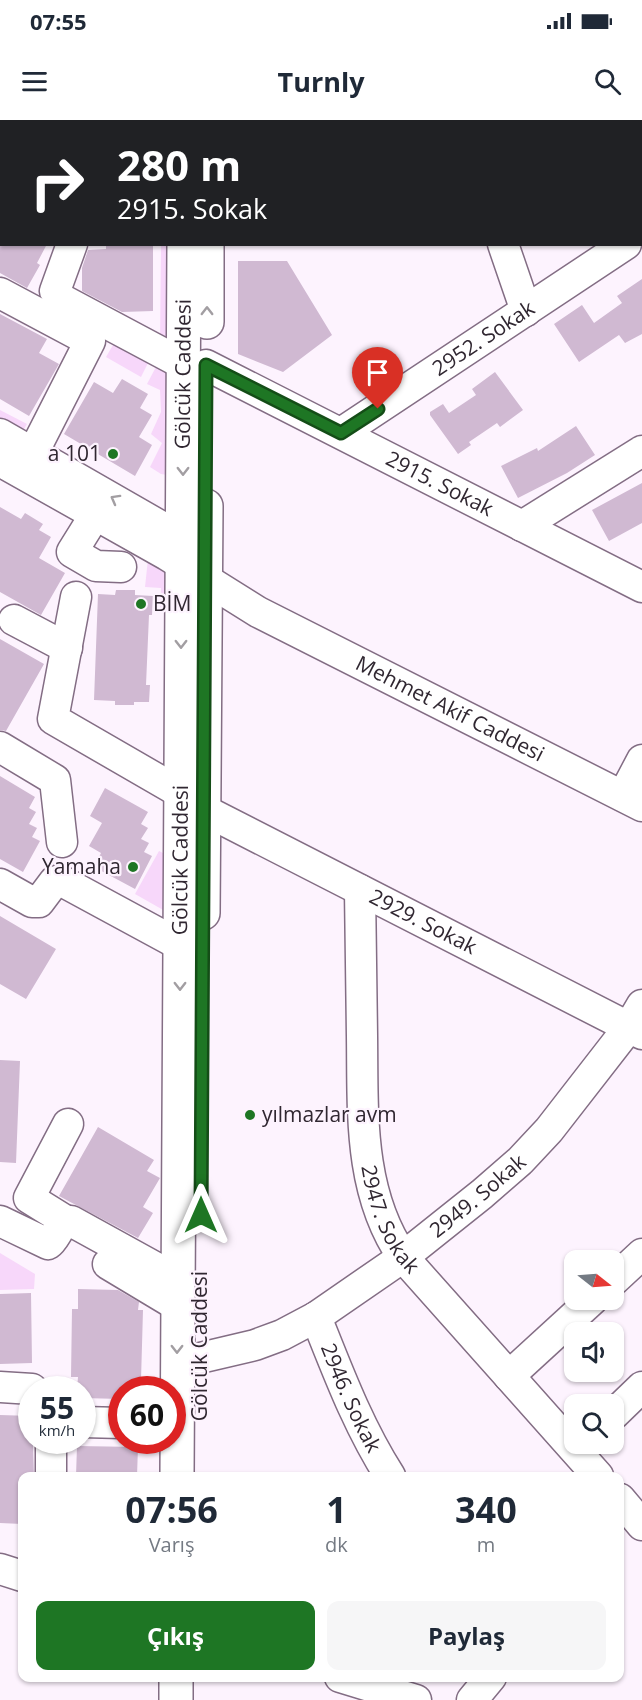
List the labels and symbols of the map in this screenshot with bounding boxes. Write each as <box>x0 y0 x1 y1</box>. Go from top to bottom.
street label: 2952. Sokak <box>426 294 539 382</box>
street label: Gölcük Caddesi <box>168 299 197 449</box>
one-way arrow <box>201 306 213 315</box>
pin <box>352 347 403 409</box>
place label: a 101 <box>48 439 101 467</box>
street label: 2915. Sokak <box>381 444 498 522</box>
marker: a 101 <box>106 447 120 461</box>
one-way arrow <box>177 466 189 475</box>
one-way arrow <box>111 495 121 507</box>
place label: BİM <box>153 589 191 617</box>
marker: BİM <box>134 597 148 611</box>
one-way arrow <box>175 640 188 649</box>
street label: Mehmet Akif Caddesi <box>351 649 549 767</box>
street label: Gölcük Caddesi <box>165 785 194 935</box>
place label: Yamaha <box>42 852 121 880</box>
marker: Yamaha <box>126 860 140 874</box>
street label: 2929. Sokak <box>365 882 482 960</box>
one-way arrow <box>174 982 186 991</box>
place label: yılmazlar avm <box>262 1100 397 1128</box>
marker: yılmazlar avm <box>243 1108 257 1122</box>
street label: 2949. Sokak <box>423 1147 531 1243</box>
street label: 2947. Sokak <box>355 1163 426 1279</box>
position arrow <box>169 1183 233 1247</box>
north arrow <box>564 1250 624 1310</box>
street label: Gölcük Caddesi <box>185 1271 213 1421</box>
street label: 2946. Sokak <box>315 1339 388 1457</box>
one-way arrow <box>171 1345 184 1354</box>
speed limit sign: 60 <box>108 1376 186 1454</box>

